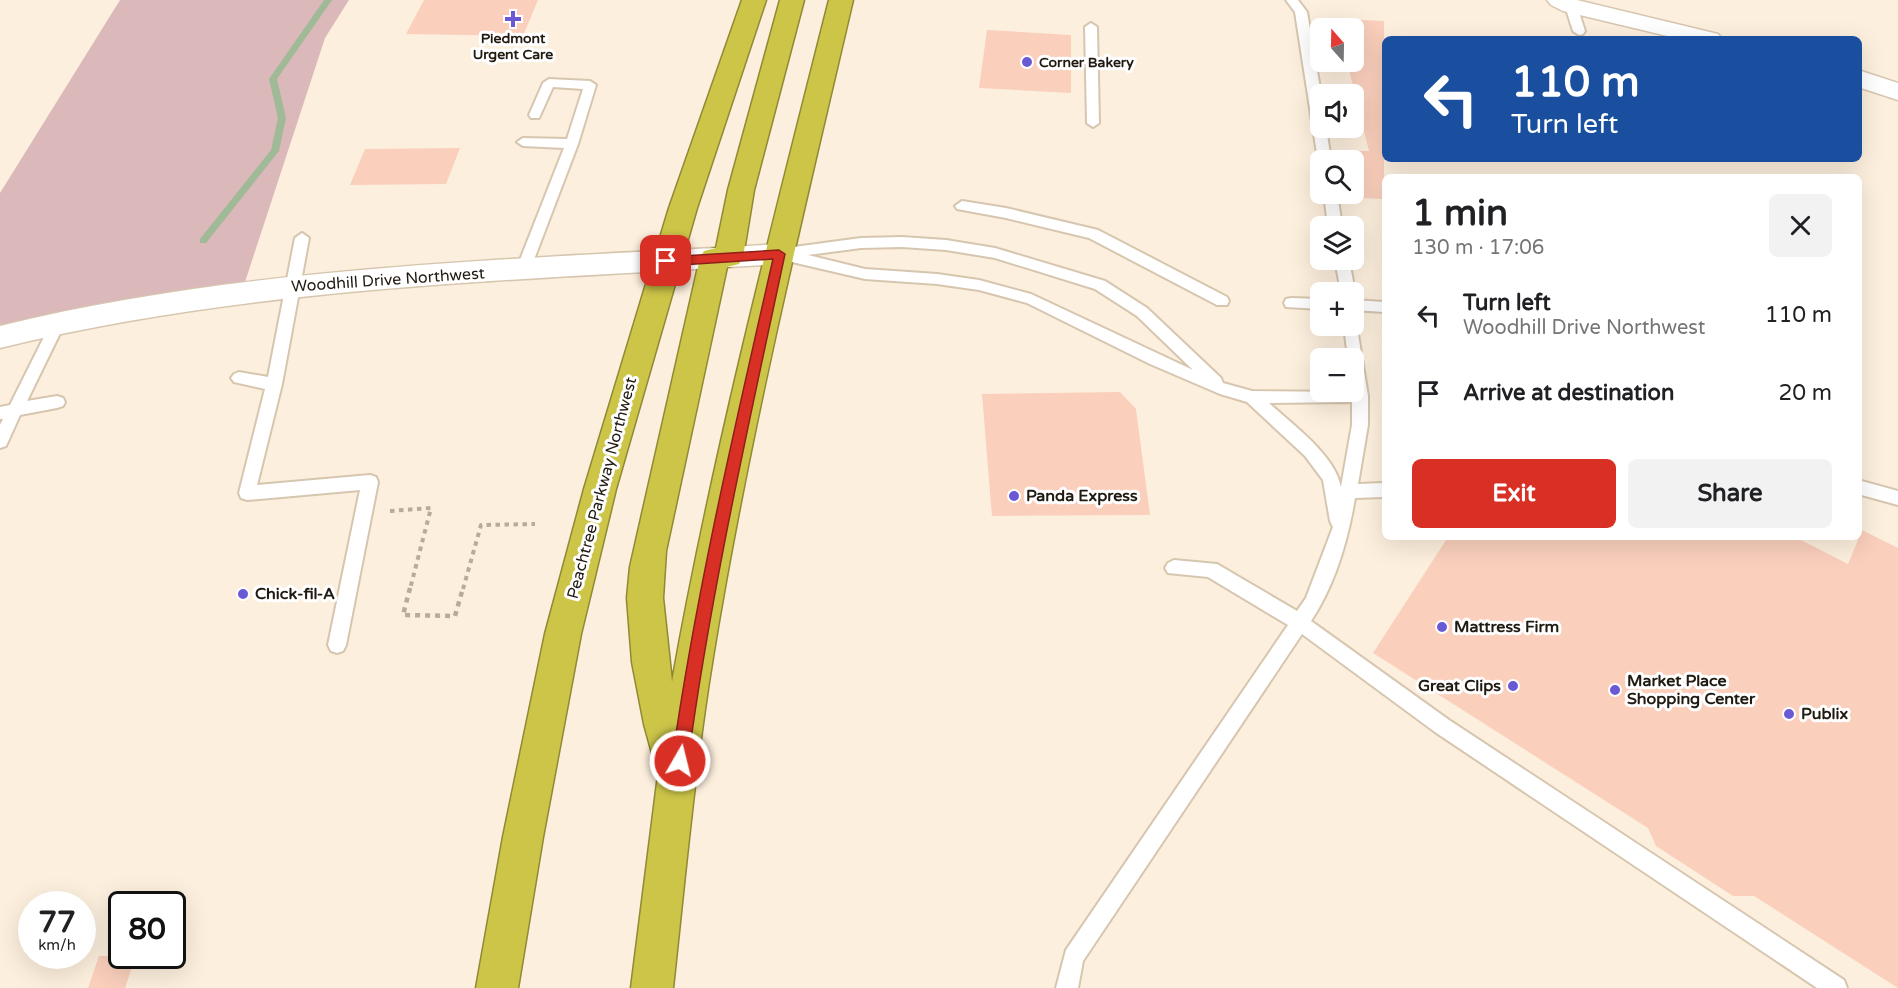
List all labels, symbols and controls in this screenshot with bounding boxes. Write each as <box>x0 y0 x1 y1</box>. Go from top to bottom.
marker: Piedmont Urgent Care <box>504 10 522 28</box>
north arrow <box>1310 18 1364 72</box>
map controls <box>1310 18 1364 402</box>
place label: Piedmont Urgent Care <box>473 30 553 63</box>
place label: Corner Bakery <box>1039 54 1134 71</box>
marker: Corner Bakery <box>1020 55 1034 69</box>
text: 110 m <box>1511 57 1640 108</box>
icon: left <box>1412 60 1490 138</box>
button: sound <box>1310 84 1364 138</box>
text: Turn left <box>1511 108 1618 141</box>
button: search <box>1310 150 1364 204</box>
text: 1 min <box>1412 192 1508 235</box>
button: close <box>1769 194 1832 257</box>
button: layers <box>1310 216 1364 270</box>
pin <box>640 235 691 286</box>
text: 130 m · 17:06 <box>1412 236 1544 260</box>
icon: arrive <box>649 244 682 277</box>
street label: Woodhill Drive Northwest <box>291 263 485 297</box>
button: + <box>1310 282 1364 336</box>
text: Turn left <box>1463 290 1551 316</box>
icon: left <box>1412 299 1445 332</box>
text: 110 m <box>1765 302 1832 328</box>
text: Woodhill Drive Northwest <box>1463 316 1705 340</box>
button: − <box>1310 348 1364 402</box>
street label: Peachtree Parkway Northwest <box>563 375 641 601</box>
icon: arrive <box>1412 377 1445 410</box>
text: Arrive at destination <box>1463 380 1674 406</box>
text: 20 m <box>1778 380 1832 406</box>
button: Exit <box>1412 459 1616 528</box>
button: Share <box>1628 459 1832 528</box>
place label: Panda Express <box>1026 486 1138 506</box>
marker: Panda Express <box>1007 489 1021 503</box>
place label: Chick-fil-A <box>255 584 335 604</box>
marker: Chick-fil-A <box>236 587 250 601</box>
place label: Mattress Firm <box>1454 617 1559 637</box>
marker: Mattress Firm <box>1435 620 1449 634</box>
place label: Market Place Shopping Center <box>1627 671 1756 709</box>
place label: Great Clips <box>1418 676 1501 696</box>
marker: Great Clips <box>1506 679 1520 693</box>
marker: Market Place Shopping Center <box>1608 683 1622 697</box>
place label: Publix <box>1801 704 1848 724</box>
marker: Publix <box>1782 707 1796 721</box>
position arrow <box>648 729 712 793</box>
speed limit sign: 80 <box>108 891 186 969</box>
text: 77 <box>38 904 76 941</box>
text: km/h <box>38 936 76 954</box>

